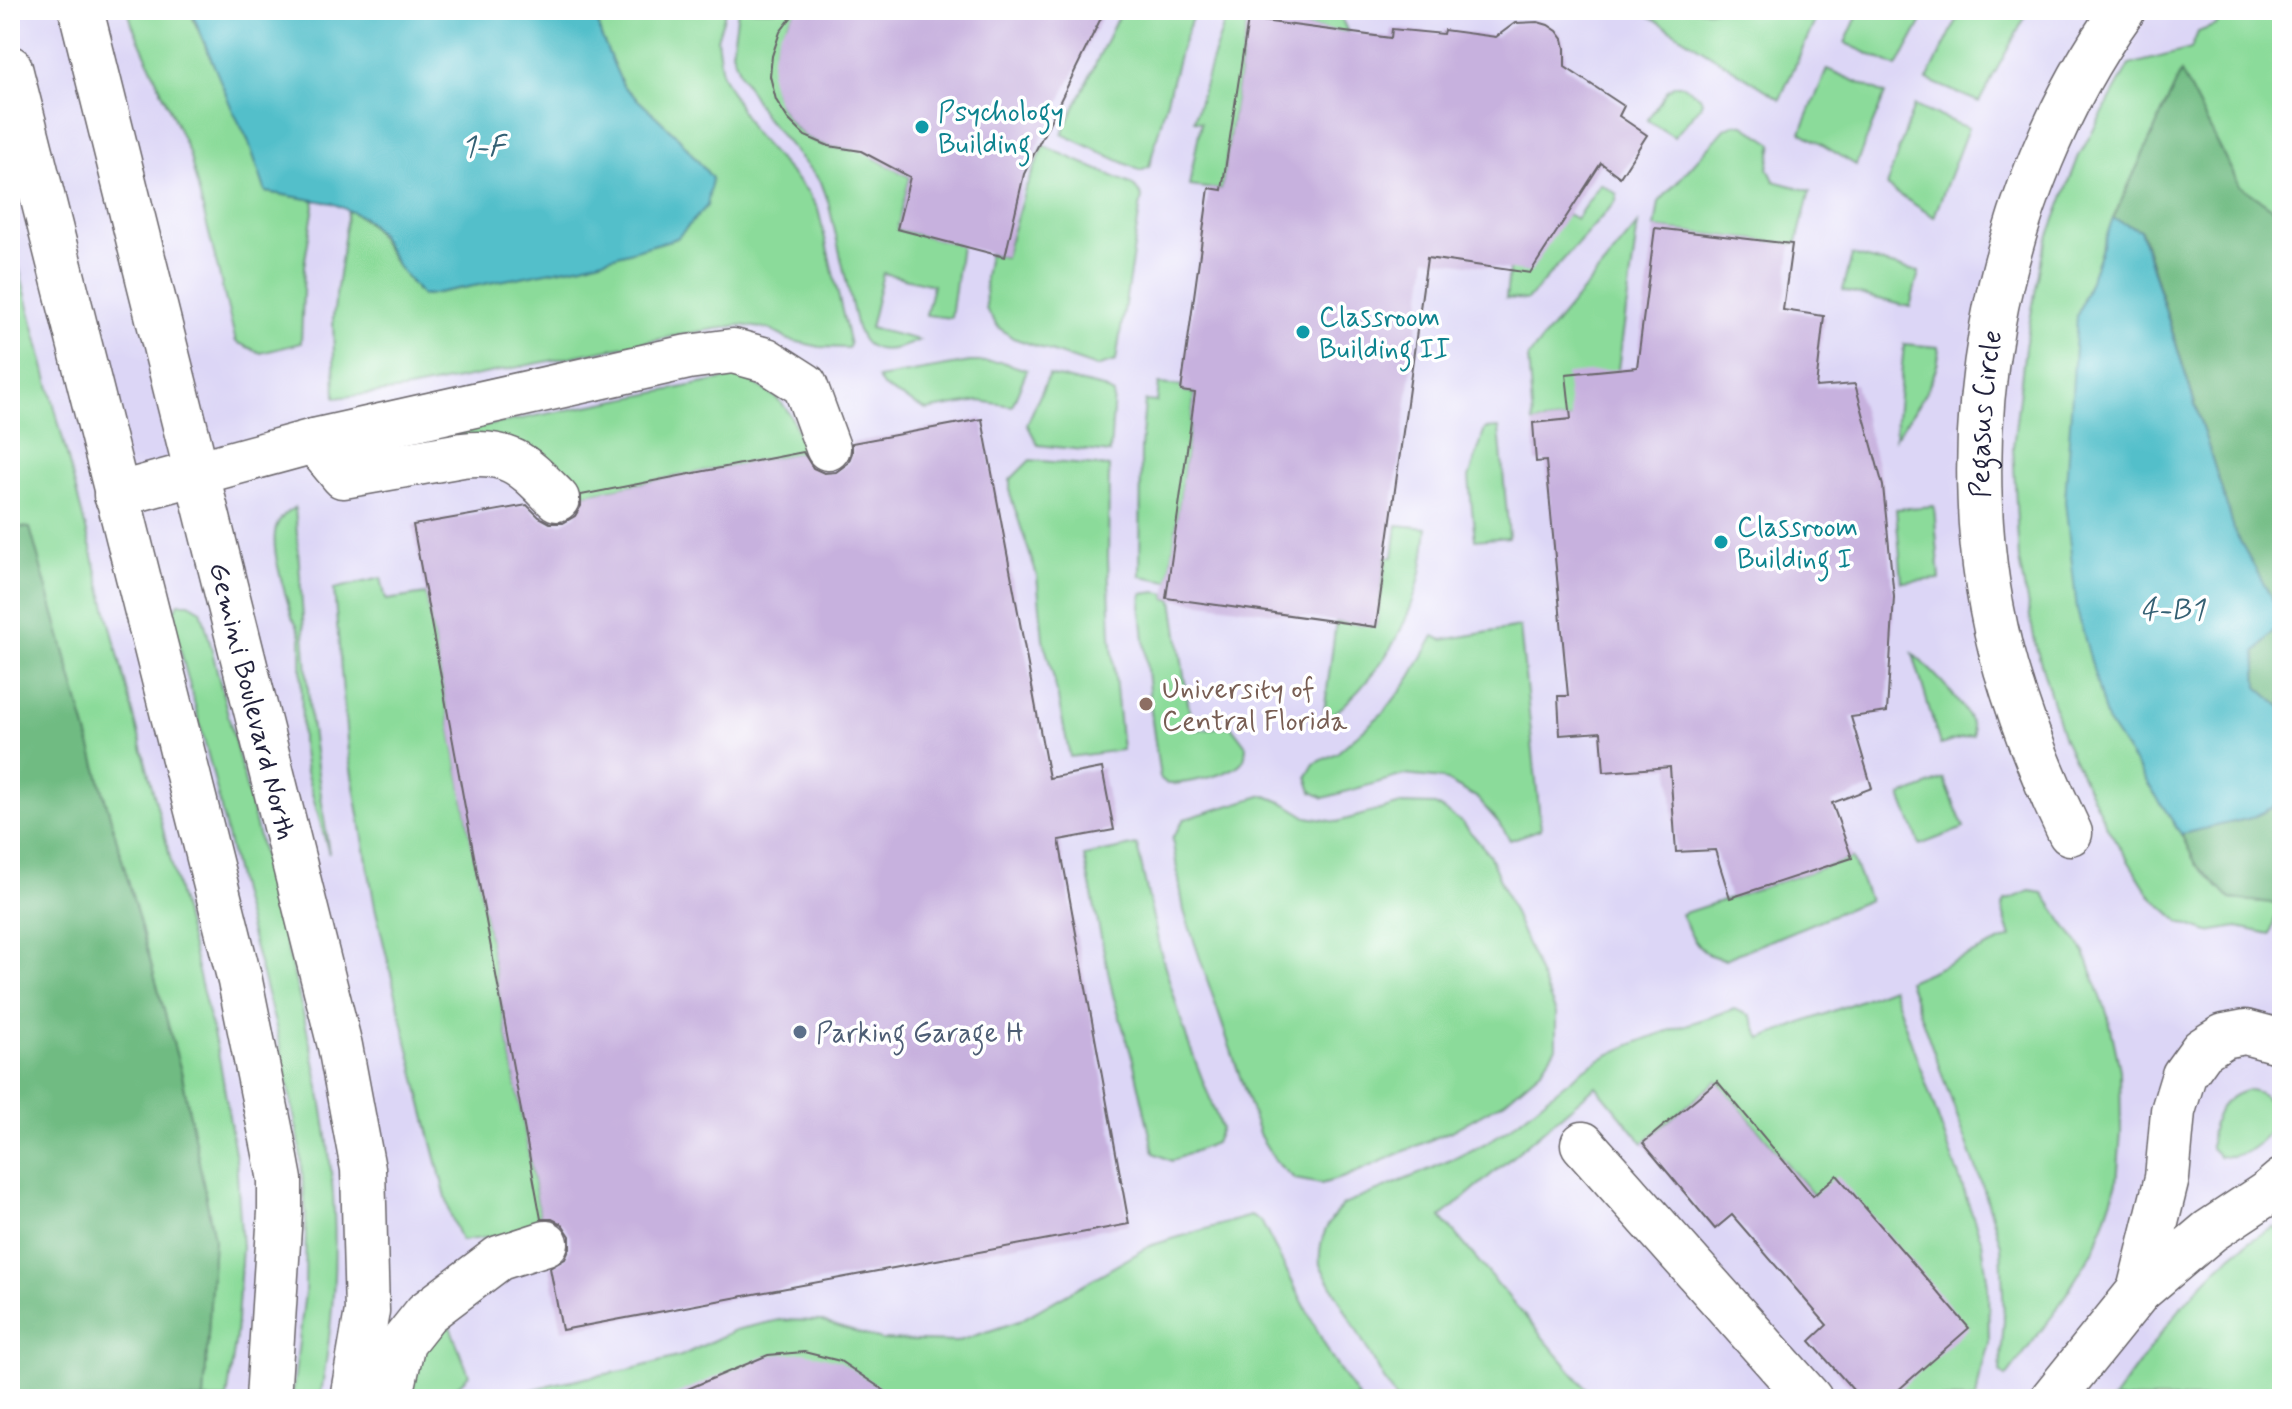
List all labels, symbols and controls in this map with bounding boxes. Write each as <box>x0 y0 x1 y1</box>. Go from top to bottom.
place label: Psychology Building <box>938 95 1064 167</box>
marker: Psychology Building <box>913 118 931 136</box>
water label: 1-F <box>462 128 508 167</box>
place label: Classroom Building II <box>1319 300 1450 372</box>
marker: Classroom Building II <box>1294 323 1312 341</box>
street label: Pegasus Circle <box>1963 327 2012 498</box>
place label: Classroom Building I <box>1737 510 1858 582</box>
marker: Classroom Building I <box>1712 533 1730 551</box>
street label: Gemini Boulevard North <box>199 559 304 844</box>
water label: 4-B1 <box>2140 591 2206 630</box>
place label: University of Central Florida <box>1162 672 1347 741</box>
marker: University of Central Florida <box>1137 695 1155 713</box>
place label: Parking Garage H <box>816 1016 1024 1056</box>
marker: Parking Garage H <box>791 1023 809 1041</box>

